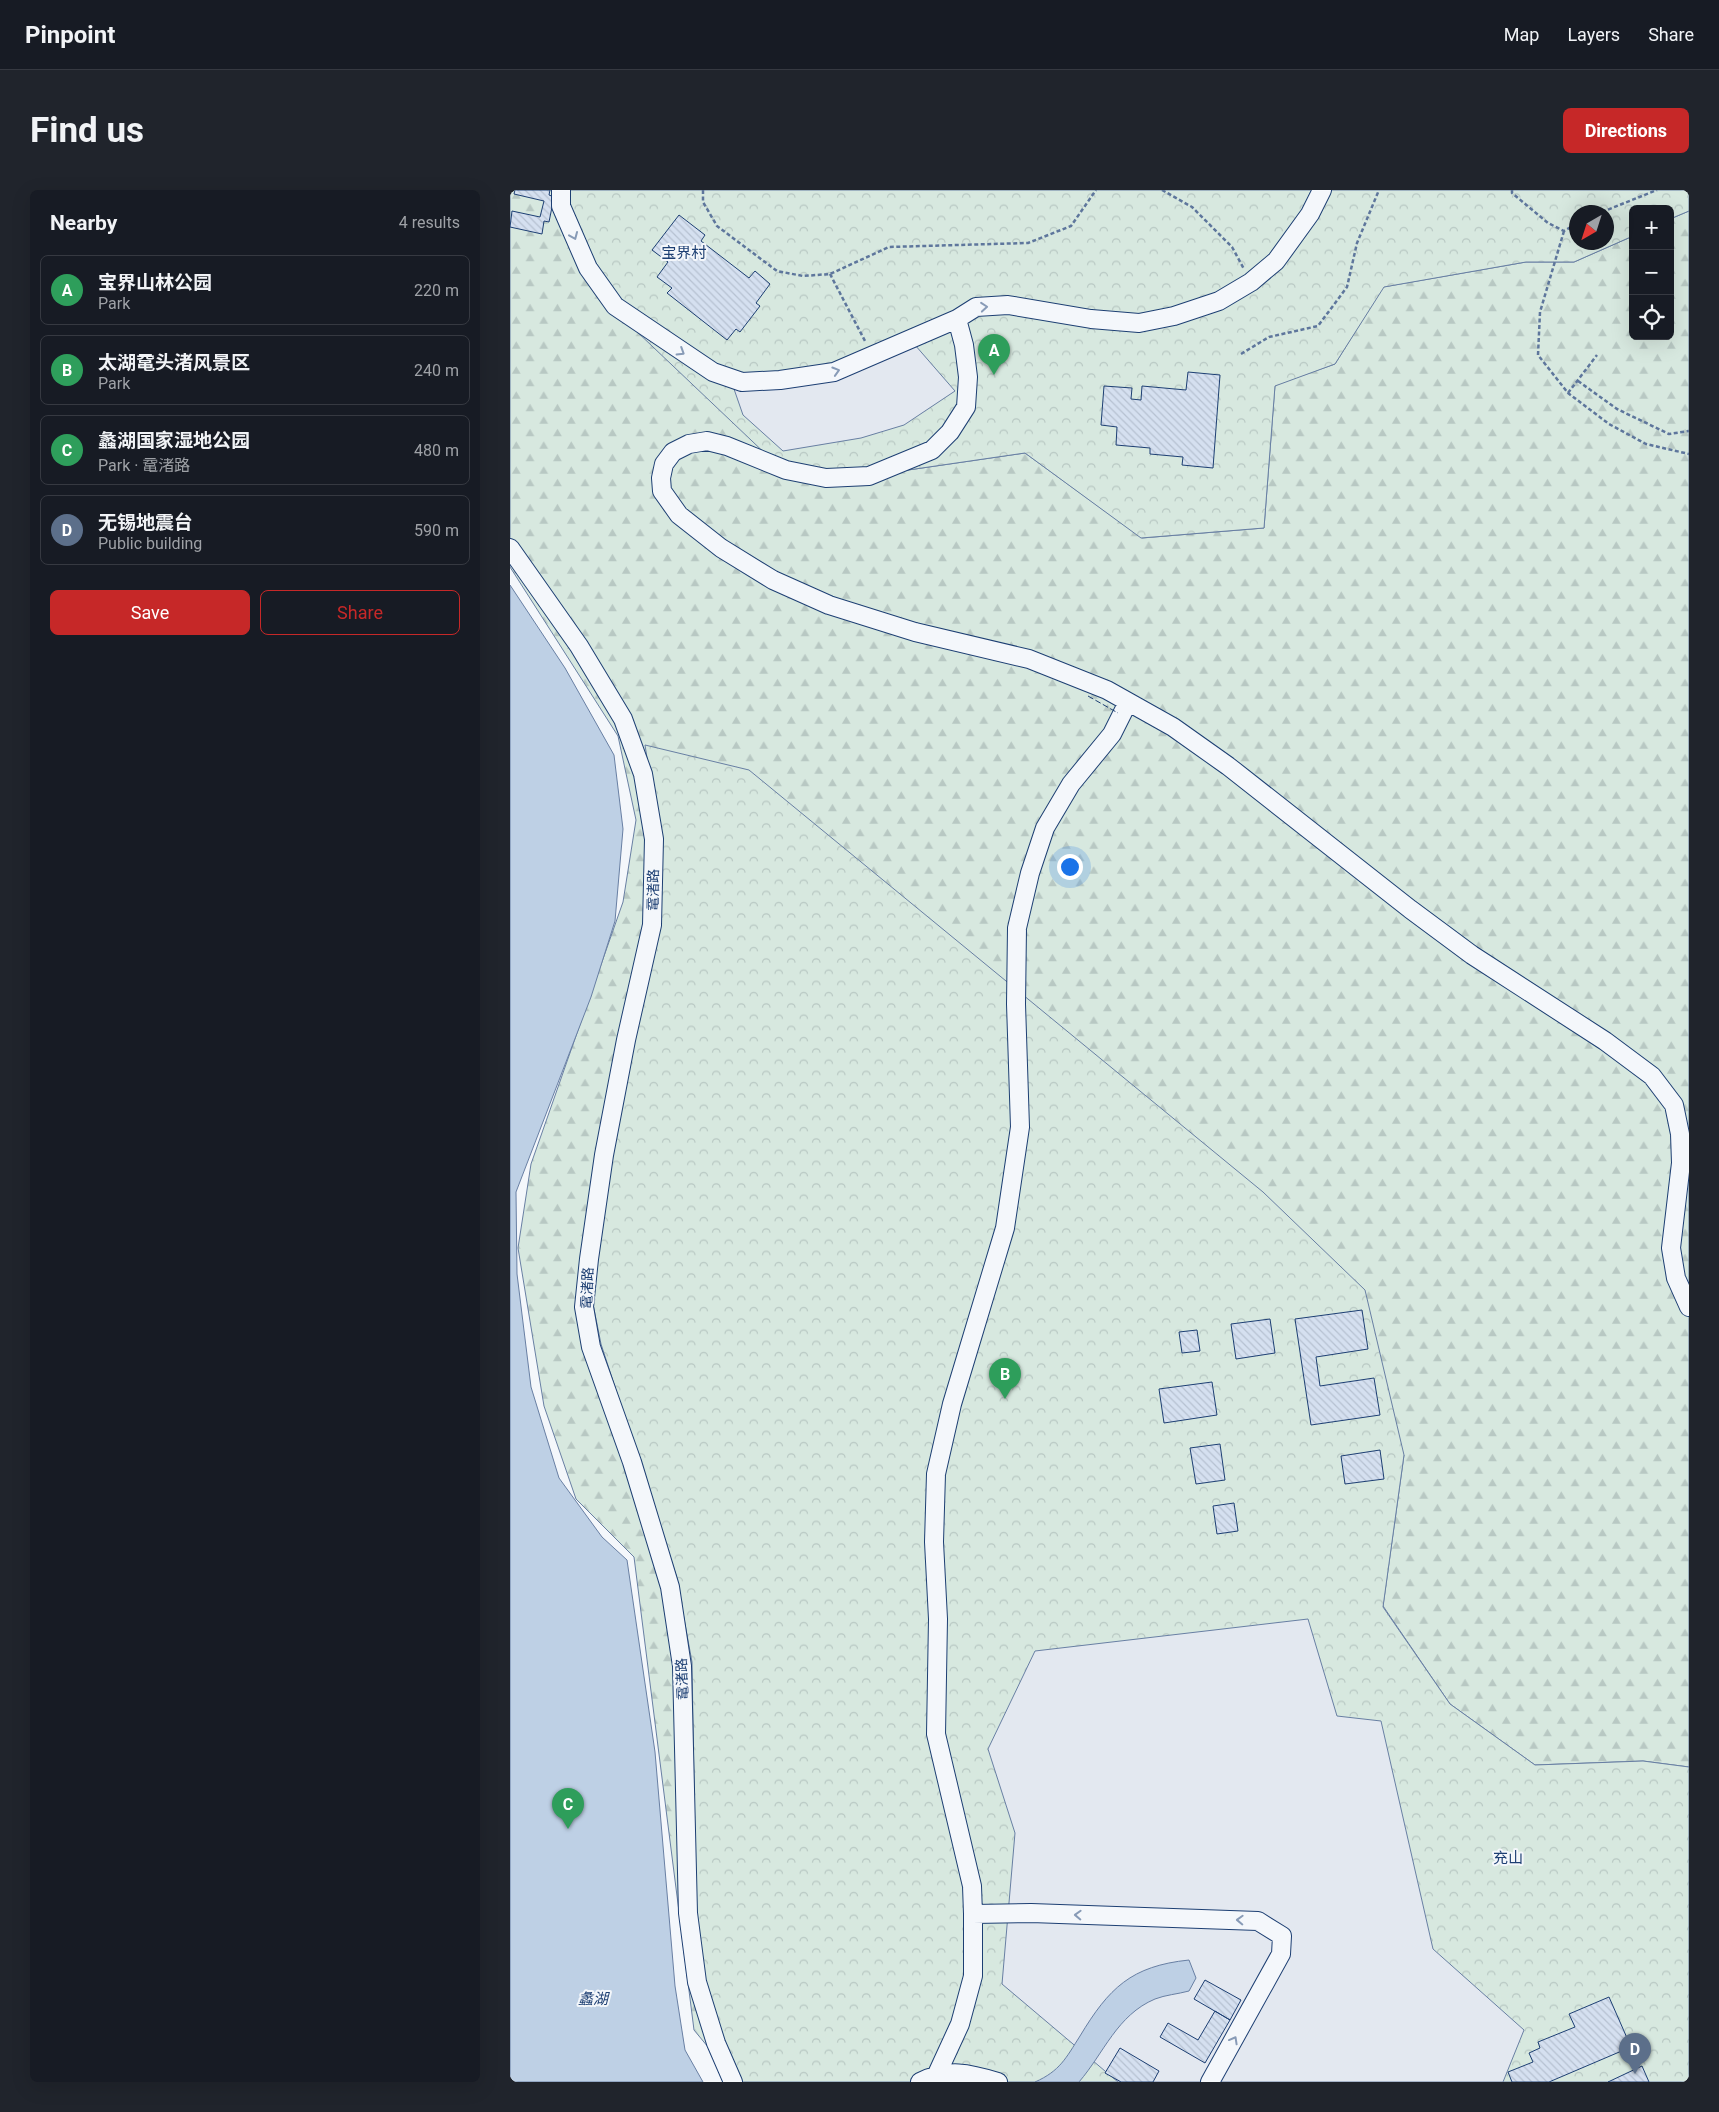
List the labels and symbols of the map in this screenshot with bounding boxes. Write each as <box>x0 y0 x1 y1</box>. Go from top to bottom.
north arrow <box>1569 205 1614 250</box>
one-way arrow <box>568 231 579 240</box>
district label: 宝界村 <box>661 244 707 262</box>
one-way arrow <box>980 302 988 313</box>
pin: A <box>978 334 1010 375</box>
one-way arrow <box>676 346 685 355</box>
one-way arrow <box>831 366 839 376</box>
your location <box>1057 854 1083 880</box>
street label: 鼋渚路 <box>645 869 661 911</box>
street label: 鼋渚路 <box>578 1267 596 1309</box>
pin: B <box>989 1358 1021 1399</box>
street label: 鼋渚路 <box>673 1658 691 1700</box>
pin: C <box>552 1788 584 1829</box>
district label: 充山 <box>1493 1849 1523 1867</box>
one-way arrow <box>1073 1910 1081 1920</box>
one-way arrow <box>1236 1915 1244 1926</box>
water label: 蠡湖 <box>578 1990 610 2008</box>
pin: D <box>1619 2033 1651 2074</box>
one-way arrow <box>1227 2036 1237 2045</box>

